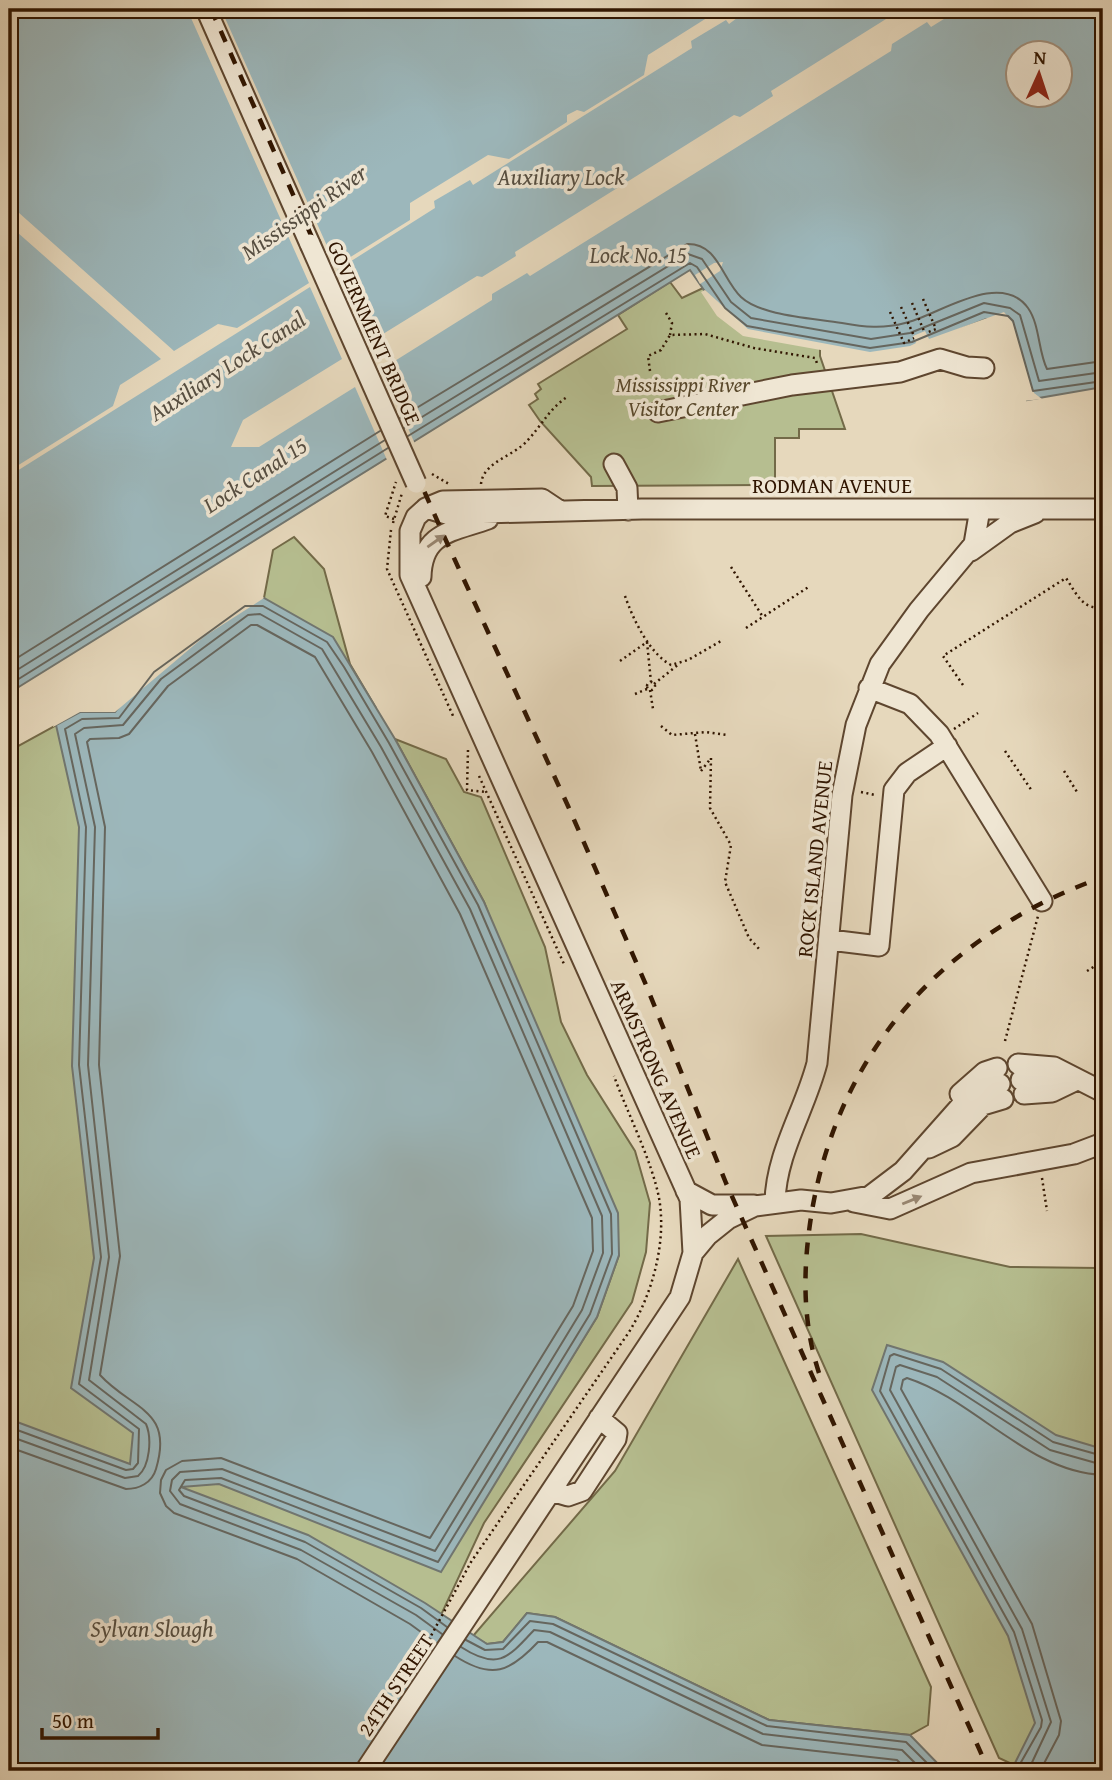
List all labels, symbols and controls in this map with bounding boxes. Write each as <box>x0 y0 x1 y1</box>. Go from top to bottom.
north arrow <box>1004 38 1074 108</box>
text: N <box>1033 43 1047 71</box>
water label: Mississippi River <box>234 155 375 267</box>
water label: Auxiliary Lock <box>497 160 625 193</box>
street label: GOVERNMENT BRIDGE <box>320 236 429 430</box>
water label: Lock No. 15 <box>588 238 687 271</box>
water label: Auxiliary Lock Canal <box>141 302 312 429</box>
park label: Mississippi River Visitor Center <box>616 369 751 424</box>
water label: Lock Canal 15 <box>195 428 314 521</box>
street label: RODMAN AVENUE <box>752 470 912 501</box>
one-way arrow <box>427 534 445 548</box>
street label: ROCK ISLAND AVENUE <box>789 759 840 959</box>
street label: ARMSTRONG AVENUE <box>603 974 710 1164</box>
one-way arrow <box>902 1194 923 1205</box>
water label: Sylvan Slough <box>90 1612 214 1645</box>
street label: 24TH STREET <box>350 1627 441 1742</box>
scale bar <box>42 1696 158 1740</box>
text: 50 m <box>52 1705 94 1736</box>

